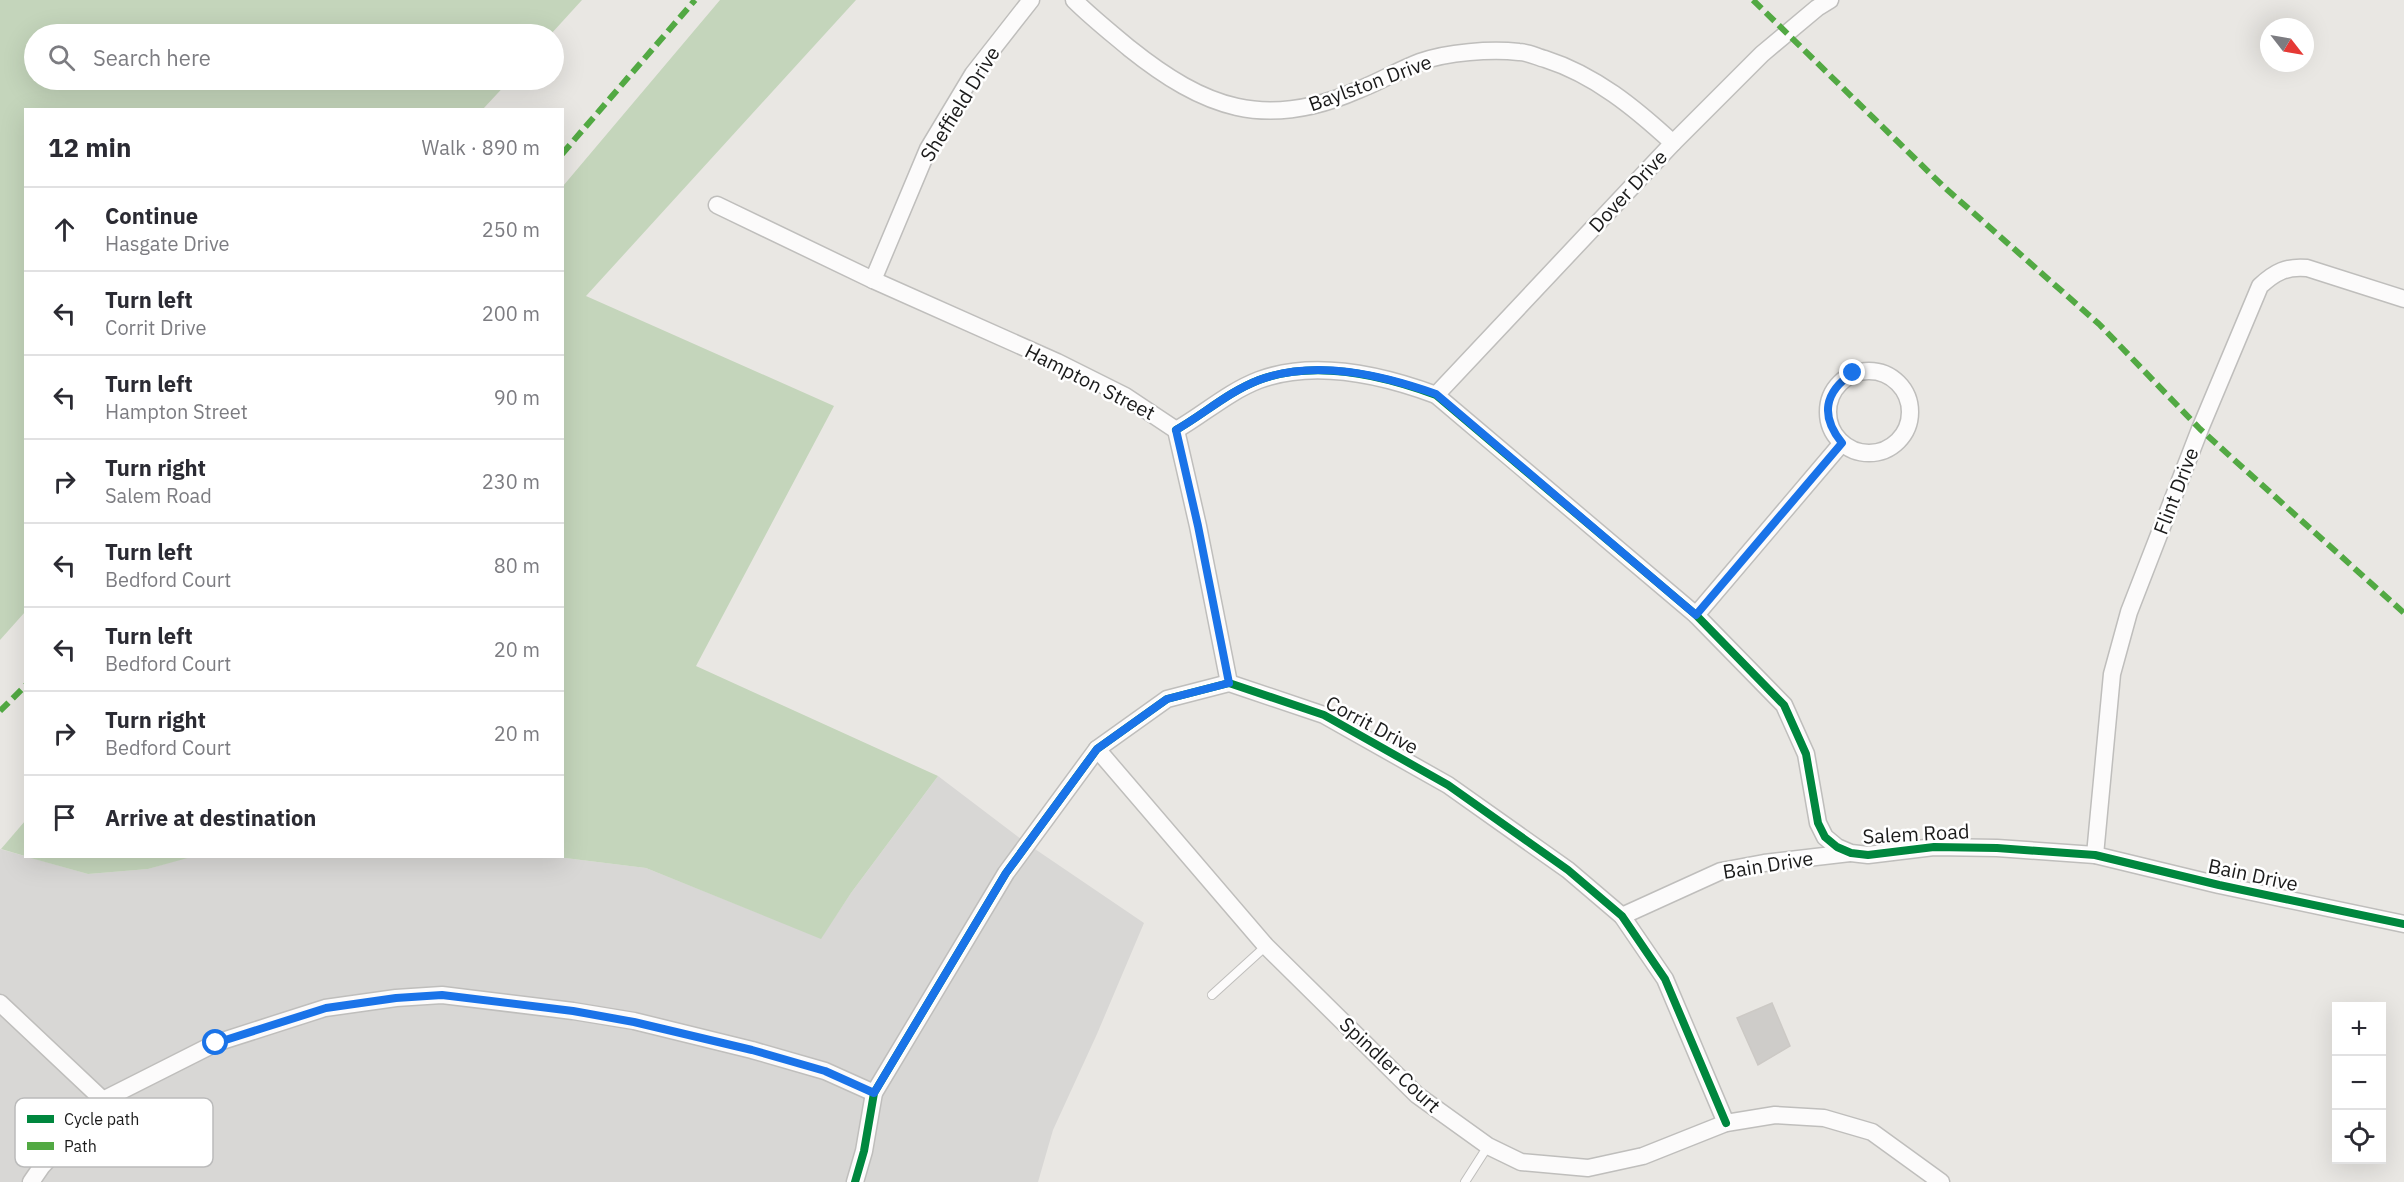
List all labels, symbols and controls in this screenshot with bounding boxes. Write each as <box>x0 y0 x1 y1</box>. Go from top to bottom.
north arrow <box>2260 18 2314 72</box>
search box <box>24 24 564 90</box>
icon: search <box>45 41 78 74</box>
street label: Sheffield Drive <box>913 41 1006 166</box>
text: Search here <box>93 43 211 72</box>
street label: Baylston Drive <box>1304 48 1435 117</box>
text: 12 min <box>48 130 132 164</box>
text: Walk · 890 m <box>422 134 540 161</box>
street label: Dover Drive <box>1582 144 1673 238</box>
text: Continue <box>105 201 198 230</box>
icon: ahead <box>48 213 81 246</box>
text: 250 m <box>482 216 540 243</box>
text: Hasgate Drive <box>105 230 230 257</box>
text: Turn left <box>105 285 193 314</box>
icon: left <box>48 297 81 330</box>
text: 200 m <box>482 300 540 327</box>
text: Corrit Drive <box>105 314 206 341</box>
street label: Hampton Street <box>1020 337 1160 426</box>
route end <box>1839 359 1865 385</box>
text: Turn left <box>105 369 193 398</box>
icon: left <box>48 381 81 414</box>
text: 90 m <box>494 384 540 411</box>
text: Hampton Street <box>105 398 248 425</box>
street label: Flint Drive <box>2147 443 2204 538</box>
text: Turn right <box>105 453 206 482</box>
icon: right <box>48 465 81 498</box>
text: 230 m <box>482 468 540 495</box>
text: Salem Road <box>105 482 212 509</box>
text: Turn left <box>105 537 193 566</box>
icon: left <box>48 549 81 582</box>
text: 80 m <box>494 552 540 579</box>
text: Bedford Court <box>105 566 231 593</box>
text: Turn left <box>105 621 193 650</box>
icon: left <box>48 633 81 666</box>
text: 20 m <box>494 636 540 663</box>
text: Bedford Court <box>105 650 231 677</box>
street label: Corrit Drive <box>1321 689 1423 760</box>
text: Turn right <box>105 705 206 734</box>
icon: right <box>48 717 81 750</box>
text: 20 m <box>494 720 540 747</box>
text: Bedford Court <box>105 734 231 761</box>
icon: arrive <box>48 801 81 834</box>
text: Arrive at destination <box>105 803 316 832</box>
street label: Salem Road <box>1862 817 1970 850</box>
street label: Bain Drive <box>1721 844 1815 885</box>
street label: Bain Drive <box>2206 852 2301 897</box>
map controls <box>2332 1002 2386 1164</box>
button: + <box>2332 1002 2386 1056</box>
street label: Spindler Court <box>1334 1011 1447 1119</box>
route start <box>202 1029 228 1055</box>
button: − <box>2332 1056 2386 1110</box>
legend <box>15 1098 213 1167</box>
text: Cycle path <box>64 1109 139 1129</box>
button: locate <box>2332 1110 2386 1164</box>
text: Path <box>64 1136 97 1156</box>

